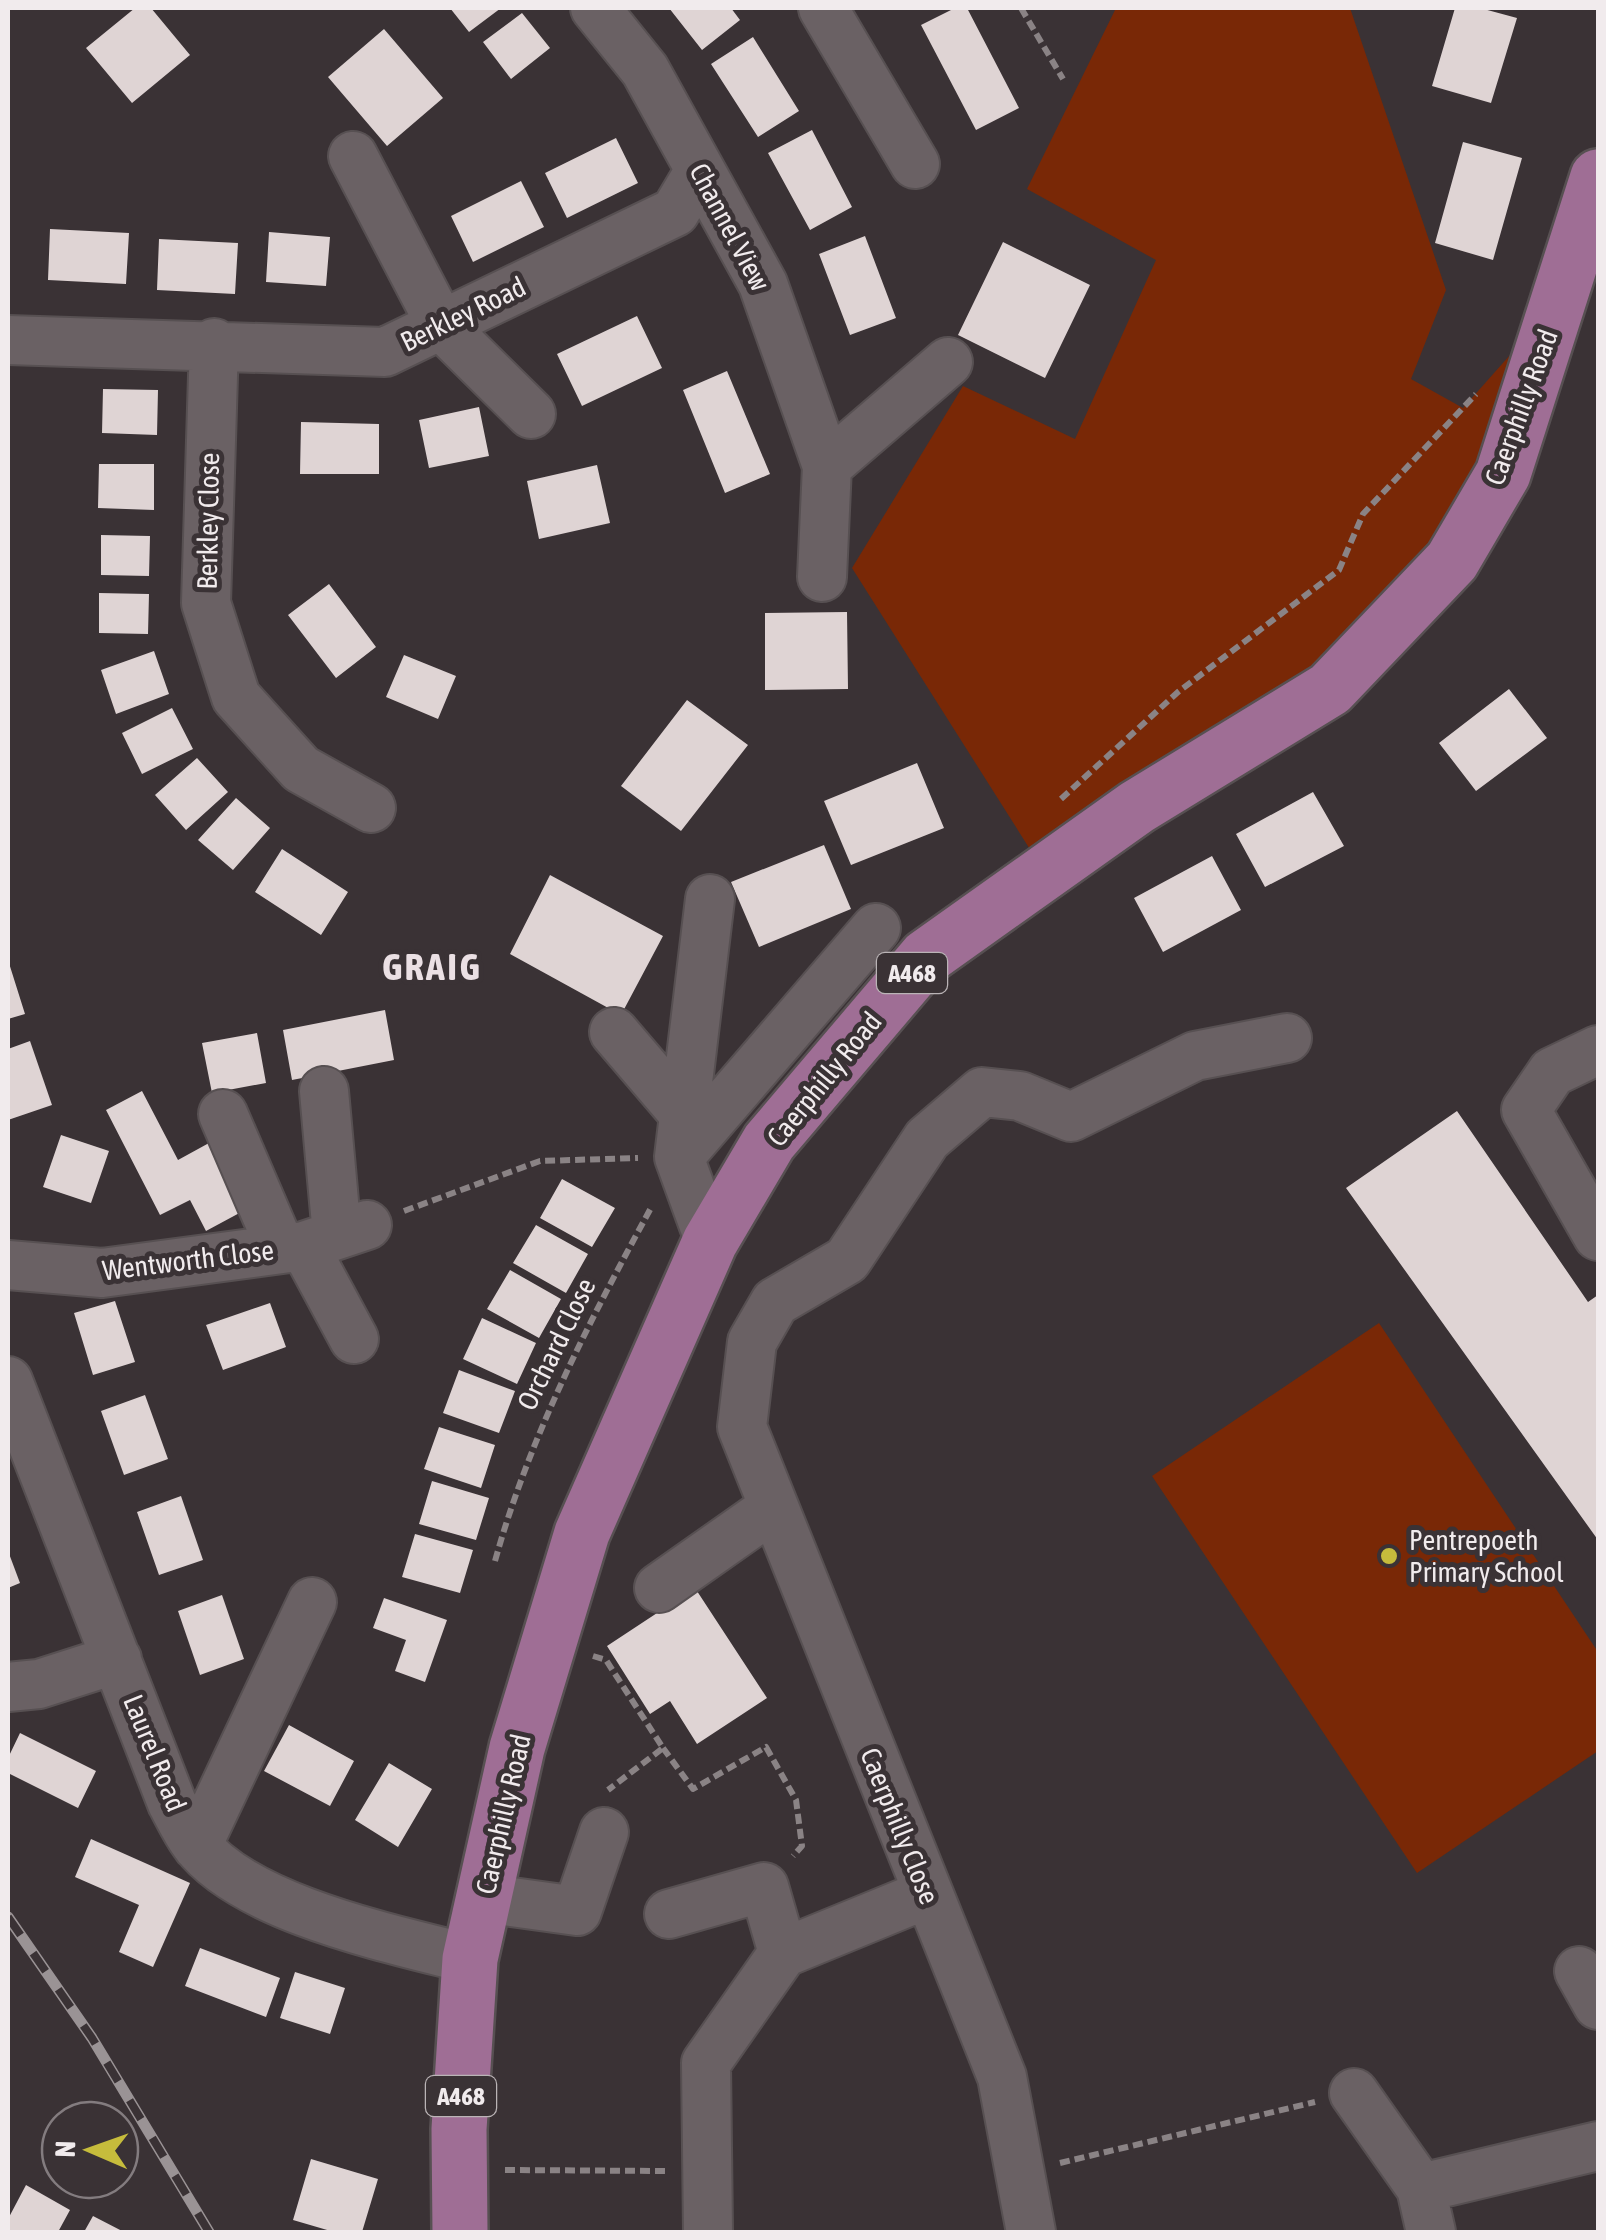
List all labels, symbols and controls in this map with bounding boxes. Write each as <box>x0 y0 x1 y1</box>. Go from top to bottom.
street label: Channel View <box>683 158 777 296</box>
street label: Berkley Road <box>395 270 531 358</box>
street label: Caerphilly Road <box>1478 325 1564 489</box>
street label: Berkley Close <box>191 452 225 590</box>
district label: GRAIG <box>382 945 482 988</box>
road number: A468 <box>877 953 947 993</box>
street label: Caerphilly Road <box>760 1005 888 1153</box>
street label: Wentworth Close <box>101 1234 275 1286</box>
street label: Orchard Close <box>510 1273 602 1415</box>
place label: Pentrepoeth Primary School <box>1409 1524 1564 1588</box>
marker: Pentrepoeth Primary School <box>1378 1545 1400 1567</box>
street label: Laurel Road <box>117 1690 193 1816</box>
street label: Caerphilly Road <box>469 1731 537 1897</box>
street label: Caerphilly Close <box>854 1743 946 1909</box>
road number: A468 <box>426 2076 496 2116</box>
north arrow <box>40 2100 140 2200</box>
text: N <box>49 2140 81 2158</box>

